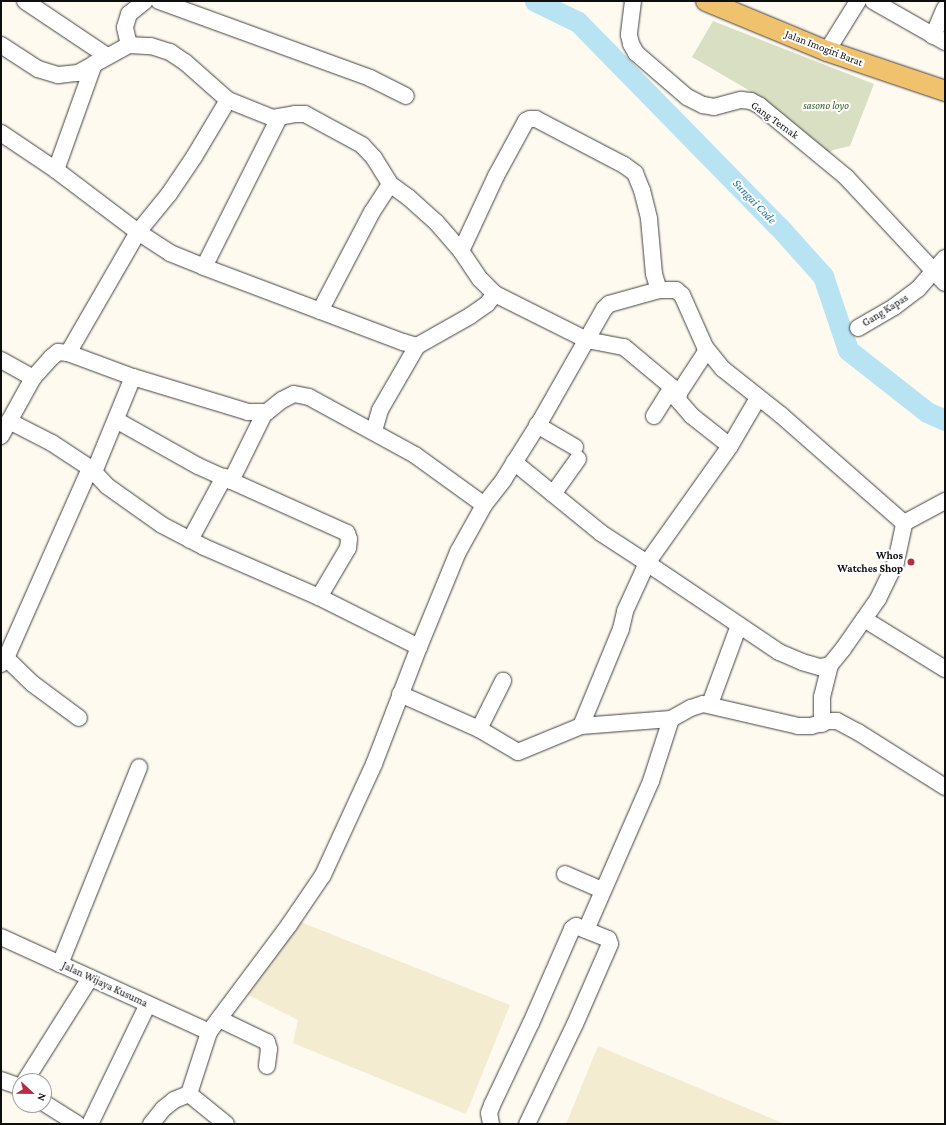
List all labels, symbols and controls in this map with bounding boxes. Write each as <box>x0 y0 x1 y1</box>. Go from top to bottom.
street label: Jalan Imogiri Barat <box>783 27 865 69</box>
street label: Gang Ternak <box>749 98 801 142</box>
park label: sasono loyo <box>803 98 849 112</box>
water label: Sungai Code <box>729 177 779 227</box>
street label: Gang Kapas <box>860 291 910 329</box>
place label: Whos Watches Shop <box>837 549 903 575</box>
marker: Whos Watches Shop <box>906 557 916 567</box>
street label: Jalan Wijaya Kusuma <box>60 958 150 1010</box>
north arrow <box>12 1073 52 1113</box>
text: N <box>35 1091 49 1103</box>

